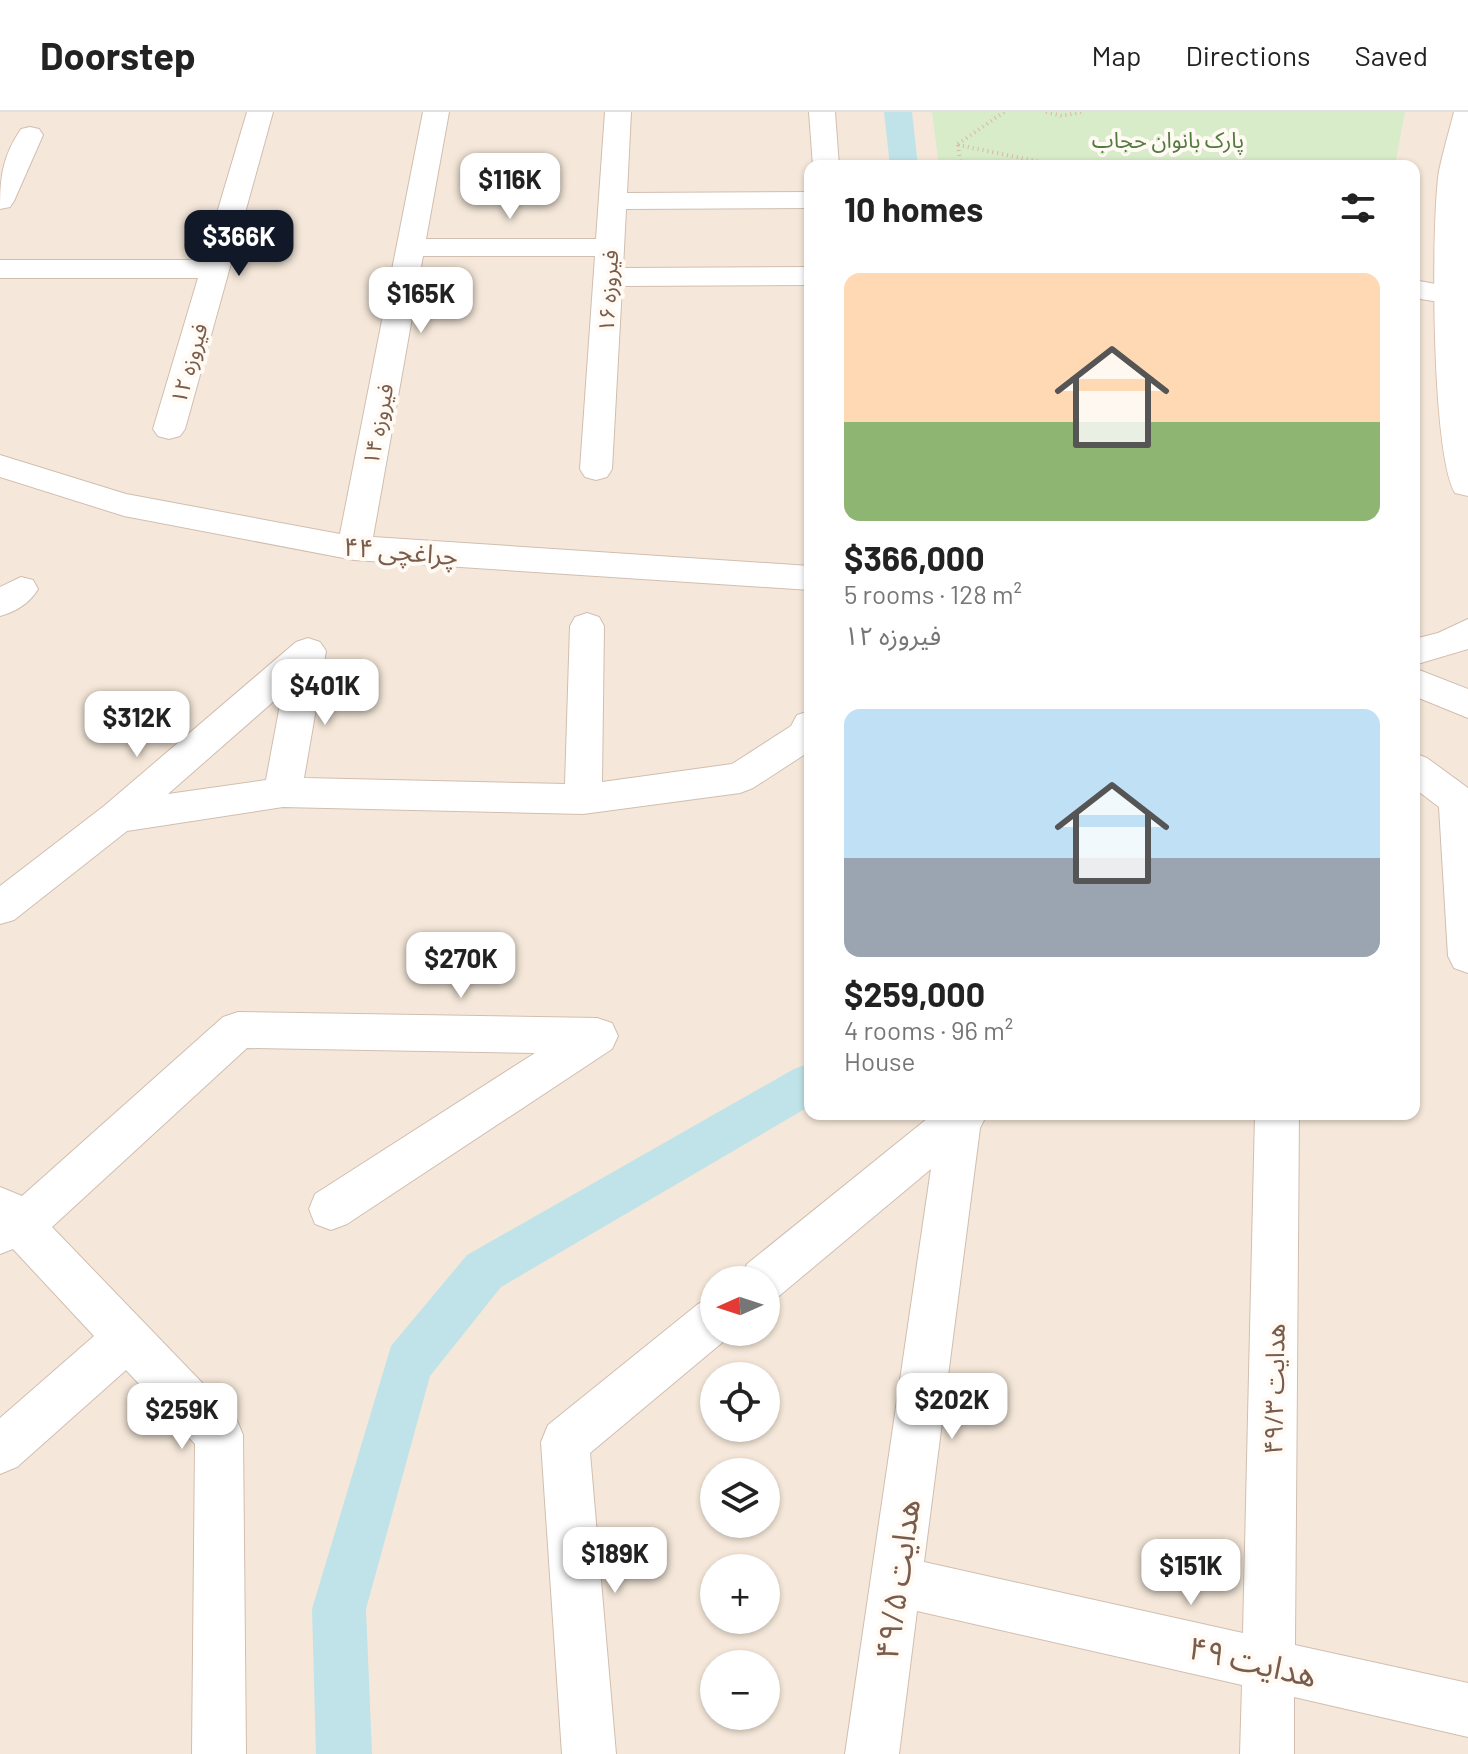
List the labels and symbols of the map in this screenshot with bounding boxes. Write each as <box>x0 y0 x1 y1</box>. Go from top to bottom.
park label: پارک بانوان حجاب <box>1092 126 1244 155</box>
pin: $116K <box>454 153 566 221</box>
pin: $366K <box>183 210 295 278</box>
street label: فیروزه ۱۶ <box>592 249 624 333</box>
pin: $165K <box>365 267 477 335</box>
street label: فیروزه ۱۲ <box>164 320 214 407</box>
street label: فیروزه ۱۴ <box>356 381 400 467</box>
street label: چراغچی ۴۴ <box>342 530 460 574</box>
pin: $401K <box>269 659 381 727</box>
pin: $312K <box>81 691 193 759</box>
pin: $270K <box>405 932 517 1000</box>
north arrow <box>700 1266 780 1346</box>
street label: هدایت ۴۹/۳ <box>1256 1323 1290 1455</box>
pin: $202K <box>896 1373 1008 1441</box>
pin: $259K <box>126 1383 238 1451</box>
street label: هدایت ۴۹/۵ <box>866 1496 926 1662</box>
pin: $189K <box>559 1527 671 1595</box>
pin: $151K <box>1135 1539 1247 1607</box>
street label: هدایت ۴۹ <box>1185 1627 1321 1693</box>

